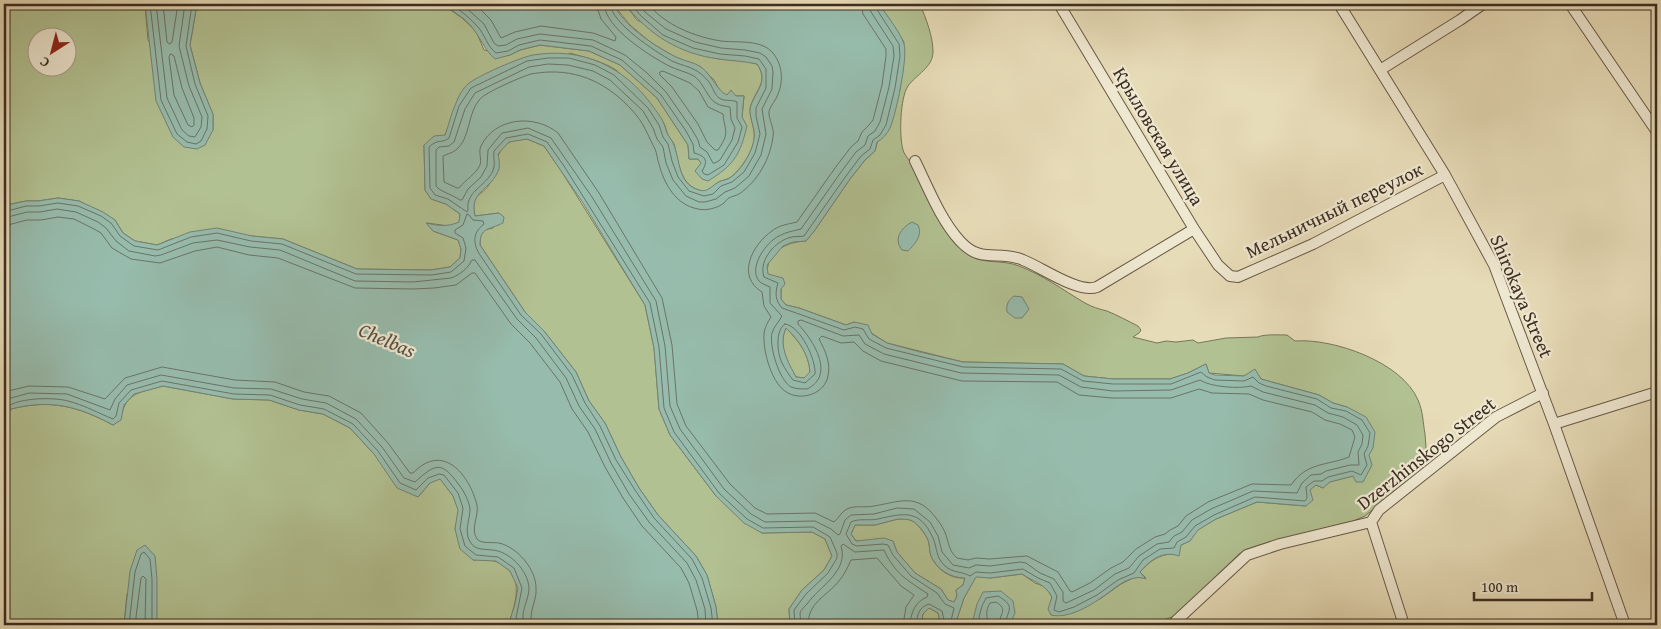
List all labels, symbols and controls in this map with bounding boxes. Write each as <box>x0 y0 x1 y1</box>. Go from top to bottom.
north arrow <box>28 28 78 78</box>
text: С <box>35 52 53 73</box>
street label: Крыловская улица <box>1107 61 1211 211</box>
street label: Мельничный переулок <box>1241 155 1427 265</box>
street label: Shirokaya Street <box>1483 230 1561 362</box>
water label: Chelbas <box>354 315 421 365</box>
street label: Dzerzhinskogo Street <box>1351 390 1502 516</box>
scale bar <box>1474 569 1591 601</box>
text: 100 m <box>1481 576 1519 597</box>

